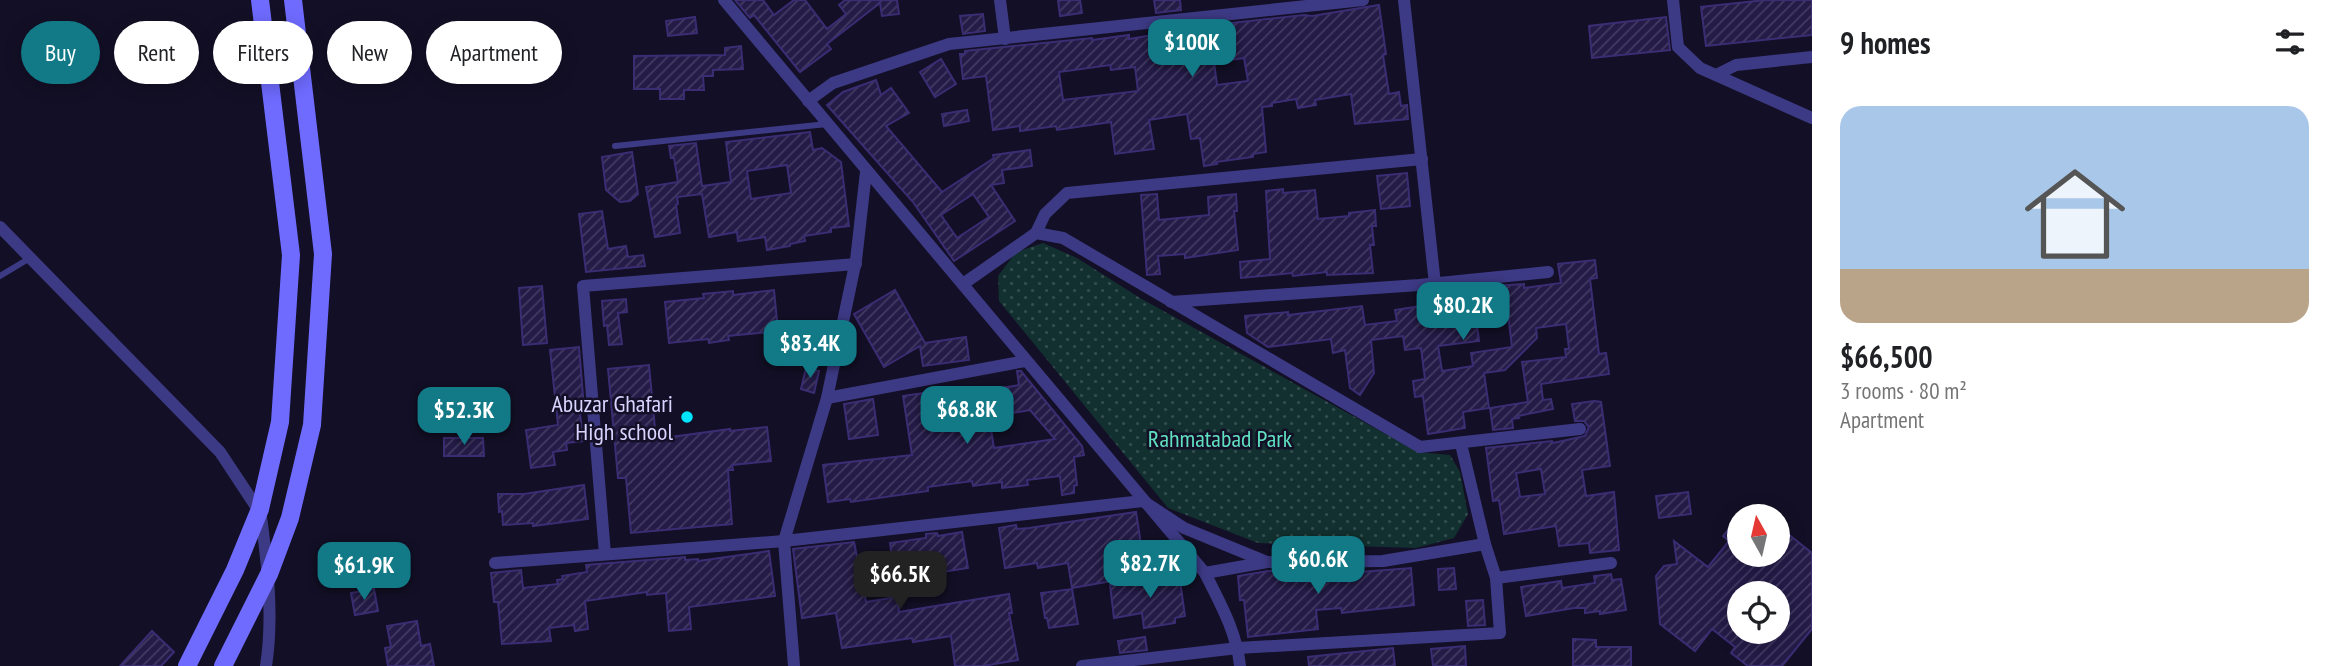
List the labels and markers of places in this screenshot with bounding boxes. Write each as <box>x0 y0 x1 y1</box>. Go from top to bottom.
pin: $100K <box>1143 20 1241 79</box>
pin: $80.2K <box>1406 282 1520 342</box>
pin: $83.4K <box>753 320 867 380</box>
pin: $68.8K <box>910 386 1024 446</box>
pin: $52.3K <box>407 388 521 447</box>
place label: Abuzar Ghafari High school <box>551 388 673 447</box>
marker: Abuzar Ghafari High school <box>679 409 695 425</box>
pin: $60.6K <box>1261 536 1375 596</box>
pin: $82.7K <box>1093 540 1207 600</box>
pin: $61.9K <box>307 542 421 602</box>
pin: $66.5K <box>843 552 957 611</box>

